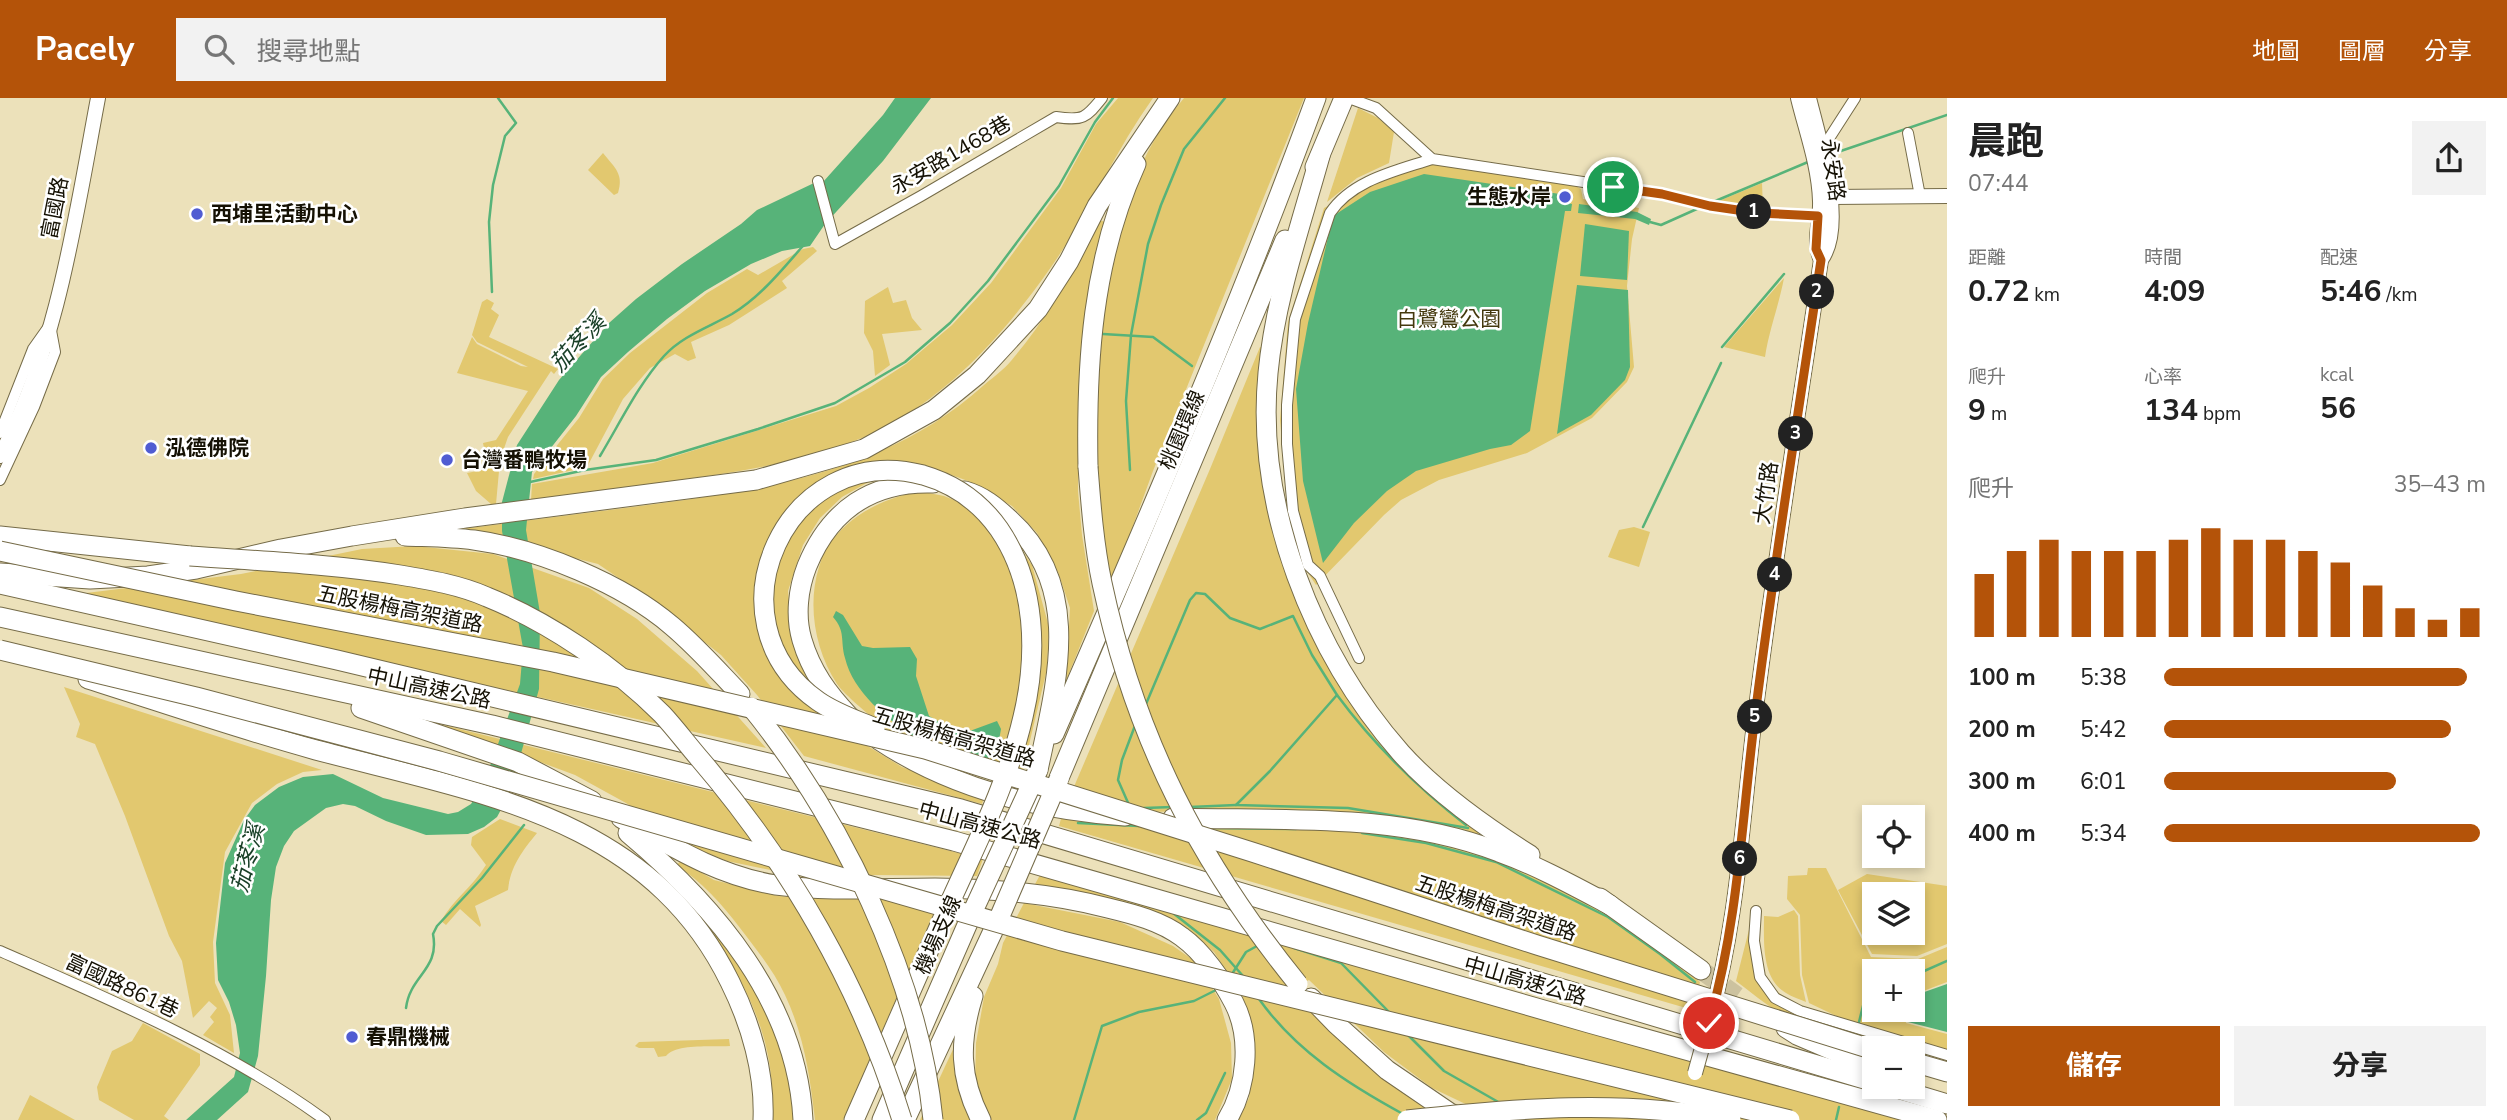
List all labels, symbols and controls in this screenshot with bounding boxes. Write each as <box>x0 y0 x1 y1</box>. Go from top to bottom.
search box <box>176 18 666 81</box>
text: Pacely <box>35 27 134 72</box>
icon: search <box>200 30 238 68</box>
text: 搜尋地點 <box>256 34 360 69</box>
text: 地圖 <box>2252 35 2300 67</box>
text: 圖層 <box>2338 35 2386 67</box>
text: 分享 <box>2424 35 2472 67</box>
street label: 永安路1468巷 <box>886 109 1016 201</box>
text: 晨跑 <box>1968 116 2044 167</box>
button: share <box>2412 121 2486 195</box>
street label: 永安路 <box>1815 137 1851 203</box>
pin <box>1583 157 1643 217</box>
icon: arrive <box>1594 168 1632 206</box>
text: 07:44 <box>1968 168 2028 199</box>
street label: 富國路 <box>35 174 75 242</box>
place label: 生態水岸 <box>1467 183 1551 211</box>
marker: 生態水岸 <box>1557 189 1573 205</box>
pin: 1 <box>1736 194 1772 230</box>
text: 1 <box>1748 198 1759 224</box>
place label: 西埔里活動中心 <box>211 200 358 228</box>
marker: 西埔里活動中心 <box>189 206 205 222</box>
text: 距離 <box>1968 245 2006 271</box>
text: 時間 <box>2144 245 2182 271</box>
text: 配速 <box>2320 245 2358 271</box>
text: 0.72 <box>1968 271 2029 312</box>
text: 4:09 <box>2144 271 2205 312</box>
text: 5:46 <box>2320 271 2381 312</box>
pin: 2 <box>1800 274 1834 310</box>
text: 2 <box>1811 278 1822 304</box>
text: km <box>2029 282 2060 308</box>
text: /km <box>2381 282 2417 308</box>
water label: 茄苳溪 <box>543 305 615 379</box>
park label: 白鷺鸞公園 <box>1397 305 1502 333</box>
text: kcal <box>2320 362 2354 388</box>
text: 爬升 <box>1968 364 2006 390</box>
text: 心率 <box>2144 364 2182 390</box>
street label: 桃園環線 <box>1153 386 1211 474</box>
text: 56 <box>2320 388 2356 429</box>
text: 9 <box>1968 390 1986 431</box>
text: 134 <box>2144 390 2198 431</box>
text: m <box>1986 401 2007 427</box>
text: bpm <box>2198 401 2241 427</box>
pin: 3 <box>1778 416 1814 452</box>
text: 3 <box>1790 420 1801 446</box>
place label: 泓德佛院 <box>165 434 249 462</box>
marker: 泓德佛院 <box>143 440 159 456</box>
place label: 台灣番鴨牧場 <box>461 446 587 474</box>
marker: 台灣番鴨牧場 <box>439 452 455 468</box>
street label: 大竹路 <box>1748 460 1784 526</box>
text: 35–43 m <box>2394 469 2486 500</box>
text: 爬升 <box>1968 473 2014 504</box>
pin: 4 <box>1758 558 1792 592</box>
text: 4 <box>1769 561 1780 587</box>
street label: 五股楊梅高架道路 <box>315 579 485 639</box>
street label: 中山高速公路 <box>364 661 494 715</box>
text: 100 m <box>1968 662 2036 693</box>
text: 5:38 <box>2080 662 2127 693</box>
street label: 五股楊梅高架道路 <box>869 700 1039 774</box>
pin: 5 <box>1738 700 1772 734</box>
text: 5 <box>1749 703 1760 729</box>
text: 200 m <box>1968 714 2036 745</box>
text: 5:42 <box>2080 714 2127 745</box>
text: 300 m <box>1968 766 2036 797</box>
text: 6:01 <box>2080 766 2127 797</box>
street label: 中山高速公路 <box>916 795 1044 855</box>
map controls <box>1862 805 1925 1099</box>
button: locate <box>1862 805 1925 868</box>
water label: 茄苳溪 <box>224 818 273 895</box>
text: 400 m <box>1968 818 2036 849</box>
text: 5:34 <box>2080 818 2127 849</box>
pin: 6 <box>1722 842 1758 876</box>
text: 6 <box>1734 845 1745 871</box>
street label: 五股楊梅高架道路 <box>1412 869 1580 947</box>
button: layers <box>1862 882 1925 945</box>
street label: 機場支線 <box>908 891 968 979</box>
street label: 富國路861巷 <box>61 948 183 1024</box>
street label: 中山高速公路 <box>1461 950 1589 1012</box>
button: + <box>1862 959 1925 1022</box>
pin <box>1679 993 1739 1053</box>
icon: check <box>1690 1004 1728 1042</box>
place label: 春鼎機械 <box>366 1023 450 1051</box>
button: 儲存 <box>1968 1026 2220 1106</box>
button: 分享 <box>2234 1026 2486 1106</box>
marker: 春鼎機械 <box>344 1029 360 1045</box>
button: − <box>1862 1036 1925 1099</box>

